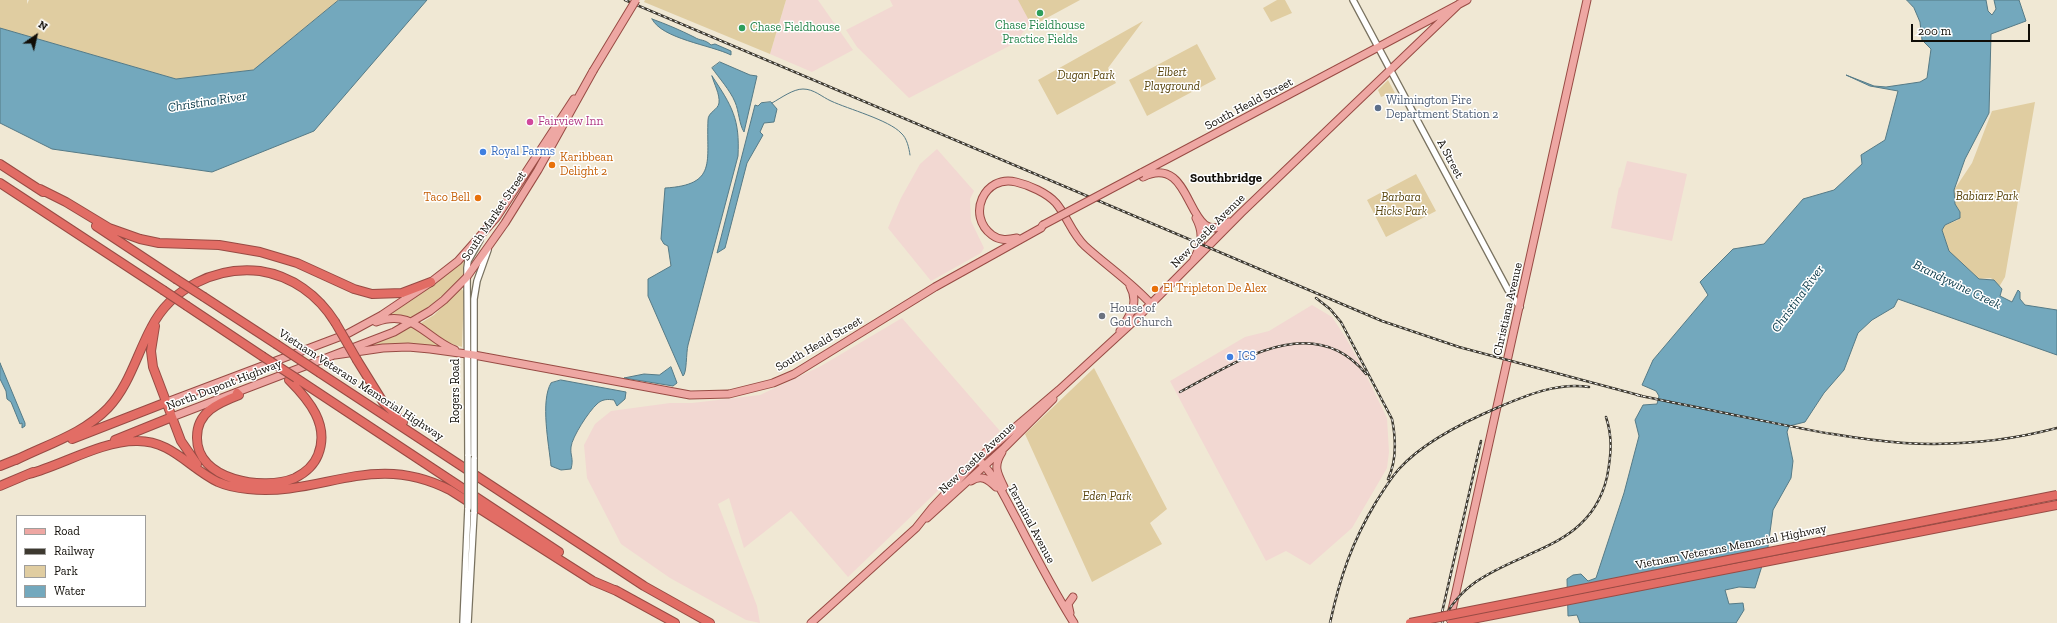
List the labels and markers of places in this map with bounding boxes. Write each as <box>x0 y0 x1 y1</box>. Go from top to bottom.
marker: Chase Fieldhouse Practice Fields <box>1035 8 1045 18</box>
place label: Chase Fieldhouse Practice Fields <box>995 19 1085 47</box>
place label: Chase Fieldhouse <box>750 21 840 35</box>
marker: Chase Fieldhouse <box>737 23 747 33</box>
place label: Wilmington Fire Department Station 2 <box>1386 94 1498 122</box>
marker: Wilmington Fire Department Station 2 <box>1373 103 1383 113</box>
place label: Fairview Inn <box>538 115 603 129</box>
marker: Fairview Inn <box>525 117 535 127</box>
place label: Royal Farms <box>491 145 555 159</box>
marker: Royal Farms <box>478 147 488 157</box>
place label: Karibbean Delight 2 <box>560 151 613 179</box>
marker: Karibbean Delight 2 <box>547 160 557 170</box>
place label: Taco Bell <box>423 191 470 205</box>
marker: Taco Bell <box>473 193 483 203</box>
place label: El Tripleton De Alex <box>1163 282 1267 296</box>
marker: El Tripleton De Alex <box>1150 284 1160 294</box>
place label: House of God Church <box>1110 302 1172 330</box>
marker: House of God Church <box>1097 311 1107 321</box>
place label: ICS <box>1238 350 1256 364</box>
marker: ICS <box>1225 352 1235 362</box>

